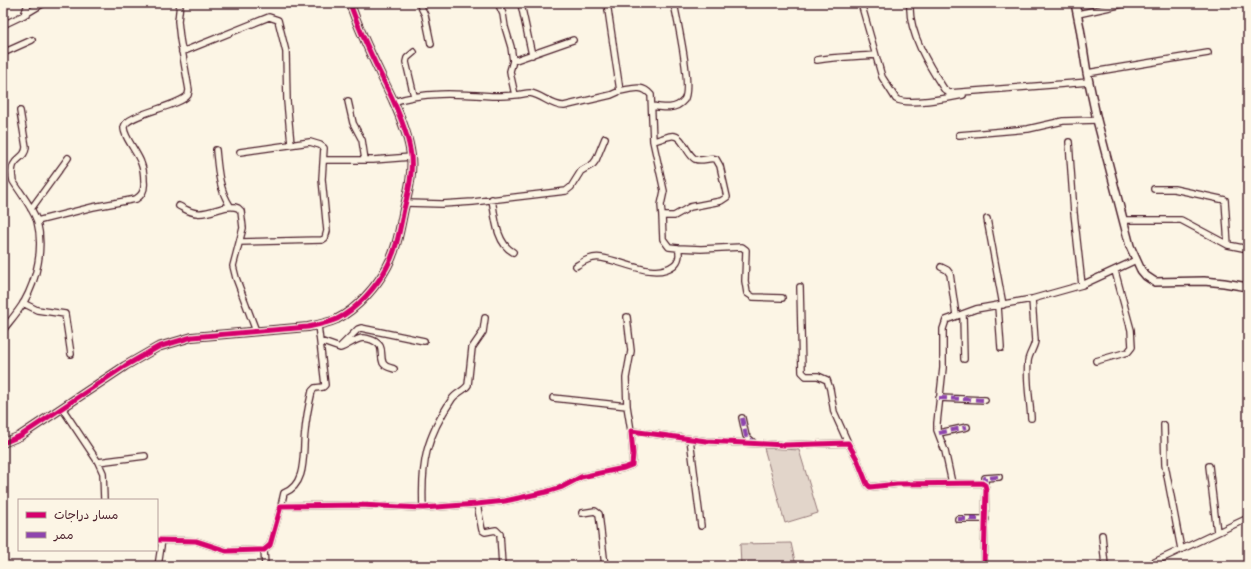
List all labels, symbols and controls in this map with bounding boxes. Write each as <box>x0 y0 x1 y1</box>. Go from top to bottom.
legend <box>18 499 158 551</box>
text: مسار دراجات <box>54 507 118 523</box>
text: ممر <box>53 527 73 543</box>

